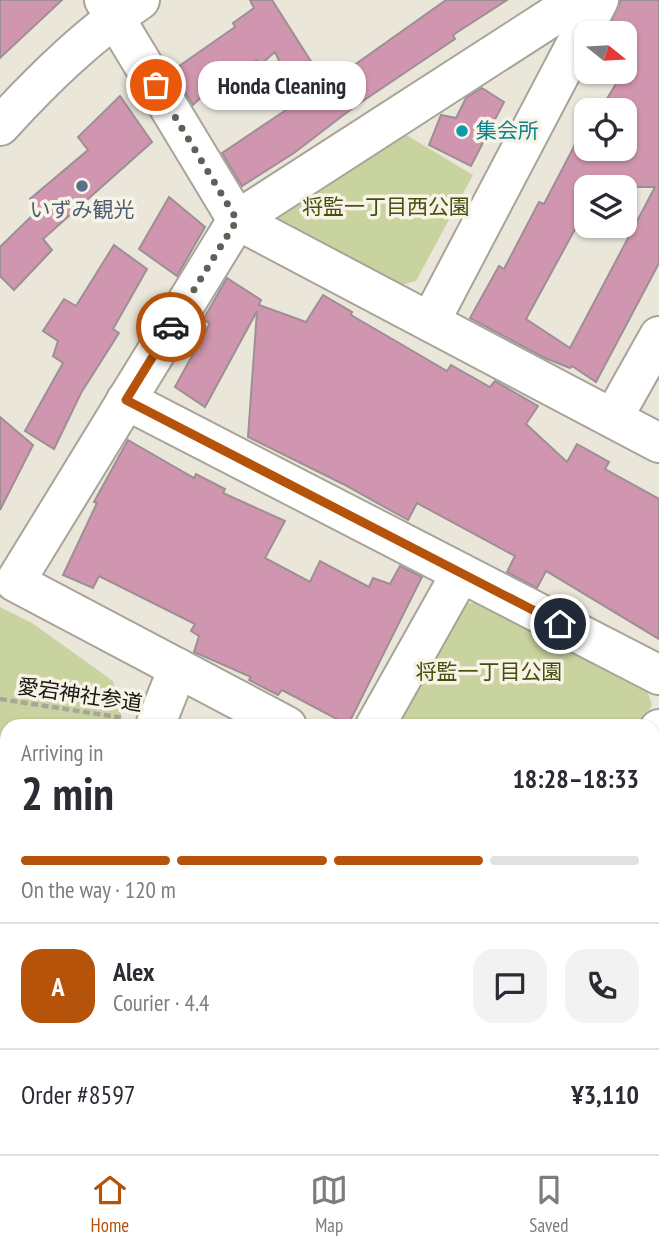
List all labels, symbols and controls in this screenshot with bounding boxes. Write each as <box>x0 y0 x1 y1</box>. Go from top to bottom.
north arrow <box>574 21 637 84</box>
map controls <box>574 21 637 238</box>
pin <box>126 55 186 115</box>
callout: Honda Cleaning <box>198 60 366 110</box>
icon: bag <box>137 66 175 104</box>
text: Honda Cleaning <box>218 71 346 100</box>
button: locate <box>574 98 637 161</box>
place label: 集会所 <box>476 117 539 144</box>
marker: 集会所 <box>454 123 470 139</box>
button: layers <box>574 175 637 238</box>
marker: いずみ観光 <box>74 178 90 194</box>
park label: 将監一丁目西公園 <box>302 193 470 220</box>
place label: いずみ観光 <box>30 196 135 223</box>
courier <box>136 292 206 362</box>
icon: car <box>152 308 190 346</box>
pin <box>530 594 590 654</box>
icon: home <box>541 605 579 643</box>
park label: 将監一丁目公園 <box>416 658 563 685</box>
street label: 愛宕神社参道 <box>16 672 144 717</box>
text: Arriving in <box>21 738 103 767</box>
text: 18:28–18:33 <box>512 762 639 795</box>
text: 2 min <box>21 763 114 823</box>
text: On the way · 120 m <box>21 875 176 904</box>
button: chat <box>473 949 547 1023</box>
button: phone <box>565 949 639 1023</box>
text: Alex <box>113 955 154 988</box>
text: A <box>51 970 65 1003</box>
text: Courier · 4.4 <box>113 988 209 1017</box>
text: Order #8597 <box>21 1078 136 1111</box>
text: ¥3,110 <box>571 1078 639 1111</box>
tab: Home <box>91 1171 129 1237</box>
tab: Map <box>310 1171 348 1237</box>
tab: Saved <box>529 1171 568 1237</box>

